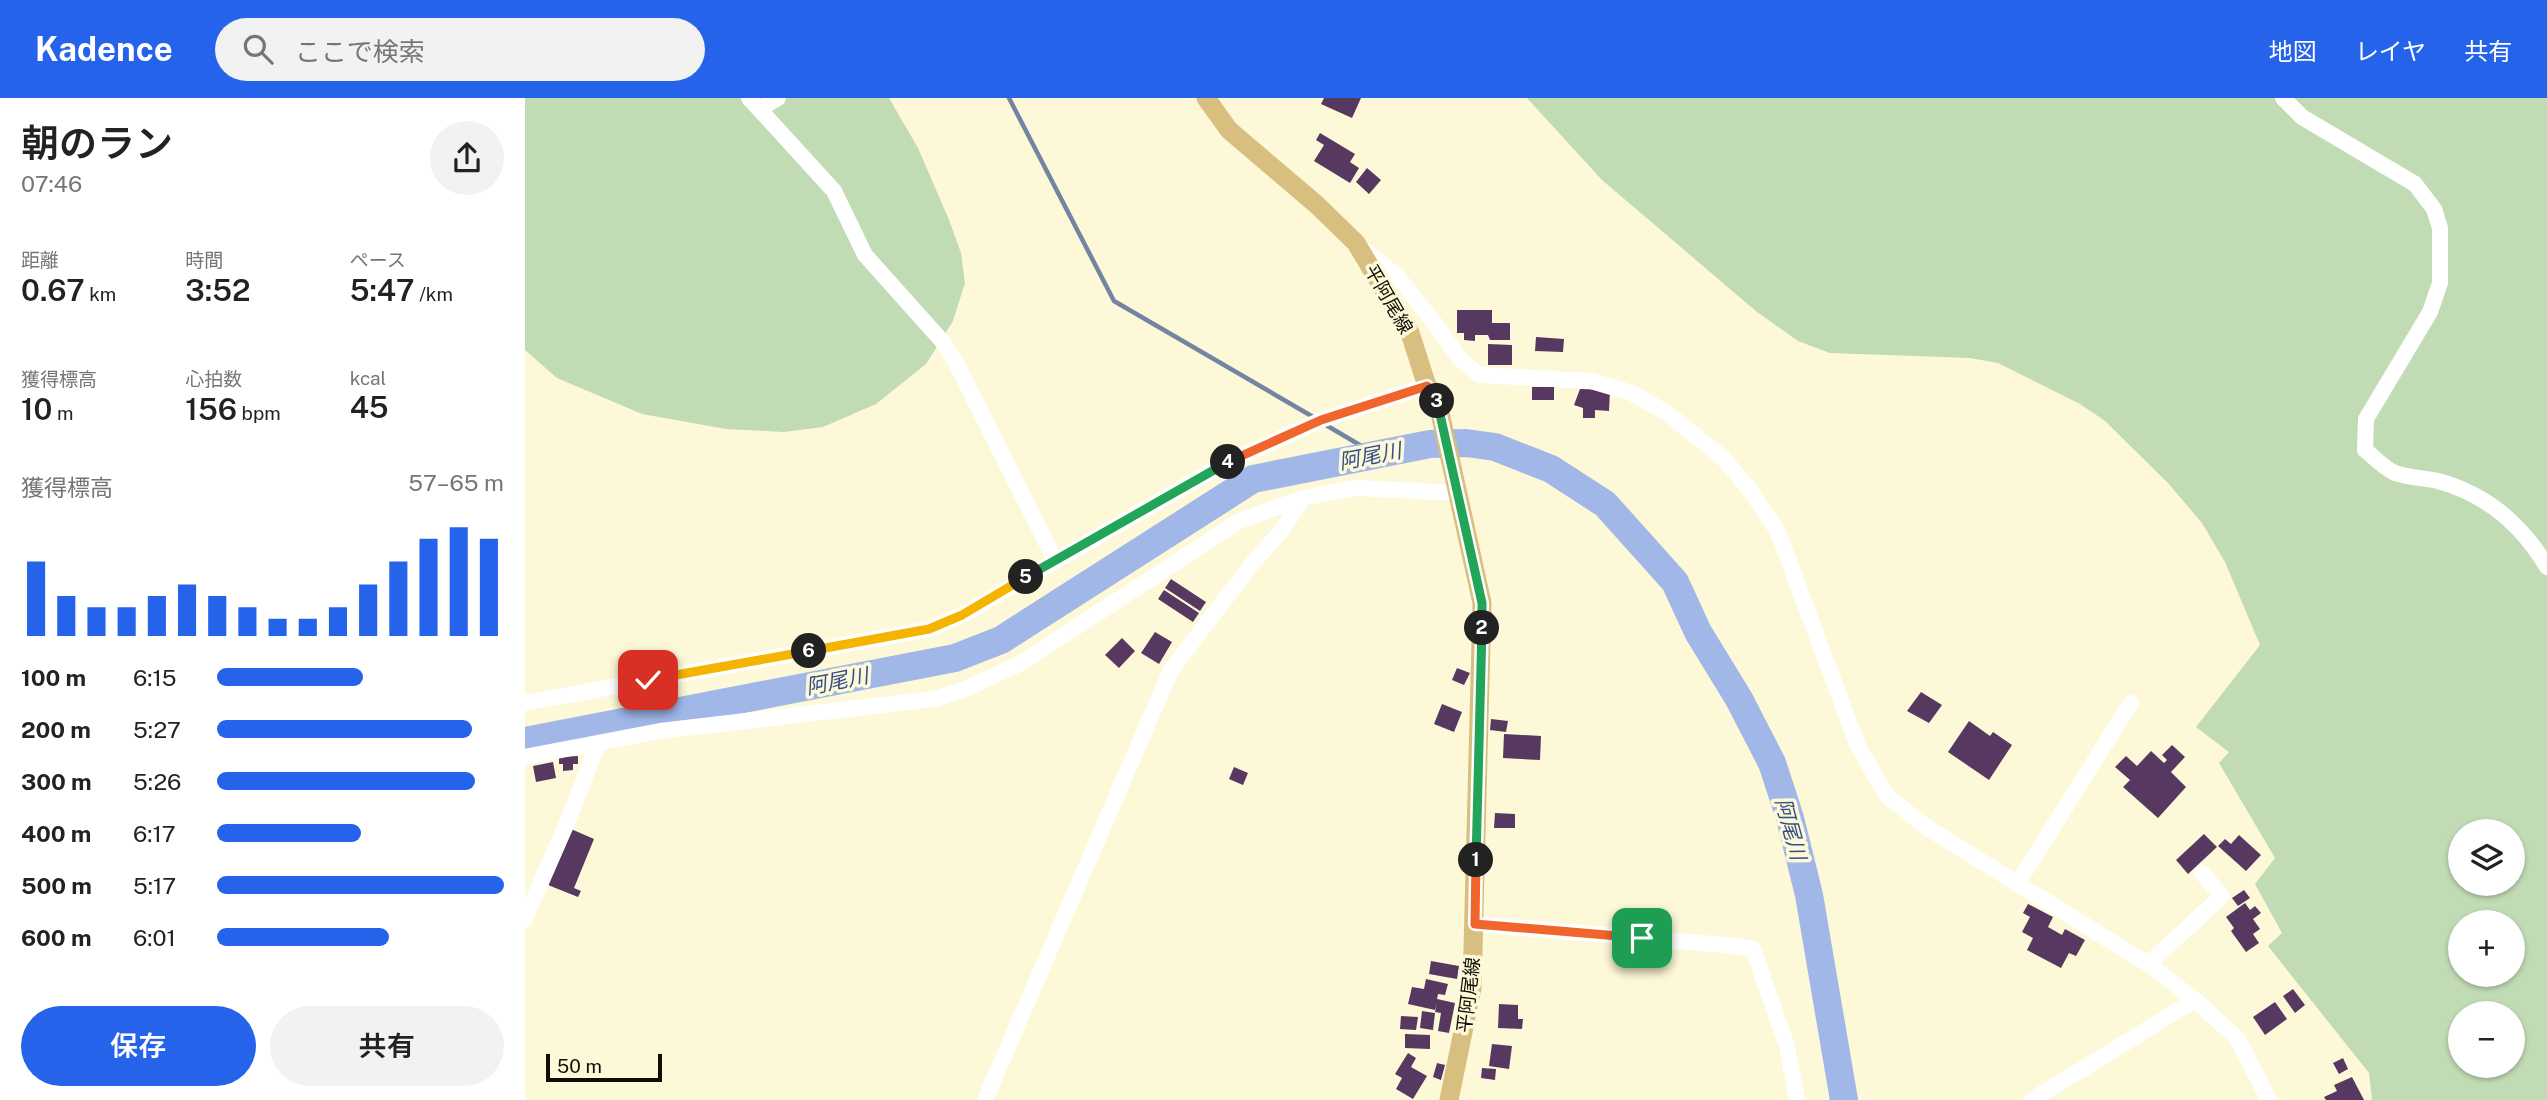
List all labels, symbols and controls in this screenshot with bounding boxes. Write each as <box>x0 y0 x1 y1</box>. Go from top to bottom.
search box <box>215 18 705 81</box>
text: Kadence <box>35 30 173 68</box>
icon: search <box>239 30 277 68</box>
text: ここで検索 <box>295 36 425 67</box>
text: 地図 <box>2269 37 2317 65</box>
text: レイヤ <box>2355 37 2426 65</box>
text: 共有 <box>2464 37 2512 65</box>
text: 朝のラン <box>21 121 173 166</box>
button: share <box>430 121 504 195</box>
text: 07:46 <box>21 170 82 197</box>
text: 距離 <box>21 249 59 271</box>
text: 時間 <box>185 249 223 271</box>
text: ペース <box>350 249 406 271</box>
street label: 平阿尾線 <box>1360 261 1418 337</box>
text: 0.67 <box>21 272 85 308</box>
text: 3:52 <box>185 272 251 308</box>
text: 5:47 <box>350 272 415 308</box>
text: km <box>85 283 116 305</box>
text: /km <box>415 283 453 305</box>
text: kcal <box>350 367 386 389</box>
text: 獲得標高 <box>21 368 97 390</box>
text: 心拍数 <box>185 368 242 390</box>
pin: 3 <box>1419 384 1455 418</box>
text: 45 <box>350 389 388 425</box>
text: 3 <box>1430 389 1443 411</box>
text: 10 <box>21 391 52 427</box>
text: 156 <box>185 391 237 427</box>
text: m <box>52 402 74 424</box>
text: bpm <box>237 402 281 424</box>
water label: 阿尾川 <box>1337 437 1405 474</box>
pin: 4 <box>1211 444 1245 480</box>
text: 4 <box>1221 450 1234 472</box>
text: 57–65 m <box>408 469 504 496</box>
text: 獲得標高 <box>21 474 113 501</box>
pin: 5 <box>1009 560 1043 594</box>
text: 5 <box>1019 565 1032 587</box>
pin: 2 <box>1465 610 1499 646</box>
text: 2 <box>1475 616 1488 638</box>
pin: 6 <box>791 634 827 668</box>
text: 6 <box>802 639 815 661</box>
pin <box>618 650 678 710</box>
icon: check <box>629 661 667 699</box>
water label: 阿尾川 <box>804 662 872 699</box>
text: 100 m <box>21 664 86 691</box>
text: 6:15 <box>133 664 177 691</box>
text: 200 m <box>21 716 91 743</box>
text: 5:27 <box>133 716 181 743</box>
text: 300 m <box>21 768 92 795</box>
text: 5:26 <box>133 768 181 795</box>
water label: 阿尾川 <box>1771 795 1812 865</box>
map controls <box>2448 819 2525 1078</box>
button: layers <box>2448 819 2525 896</box>
text: 400 m <box>21 820 91 847</box>
text: 6:17 <box>133 820 176 847</box>
pin: 1 <box>1459 842 1493 878</box>
text: 1 <box>1471 848 1480 870</box>
text: 500 m <box>21 872 92 899</box>
text: 5:17 <box>133 872 176 899</box>
pin <box>1612 908 1672 968</box>
button: + <box>2448 910 2525 987</box>
icon: arrive <box>1623 919 1661 957</box>
text: 600 m <box>21 924 91 951</box>
text: 6:01 <box>133 924 176 951</box>
street label: 平阿尾線 <box>1452 956 1484 1034</box>
button: − <box>2448 1001 2525 1078</box>
button: 保存 <box>21 1006 256 1086</box>
button: 共有 <box>270 1006 504 1086</box>
scale bar <box>546 1051 661 1083</box>
text: 50 m <box>557 1055 602 1077</box>

